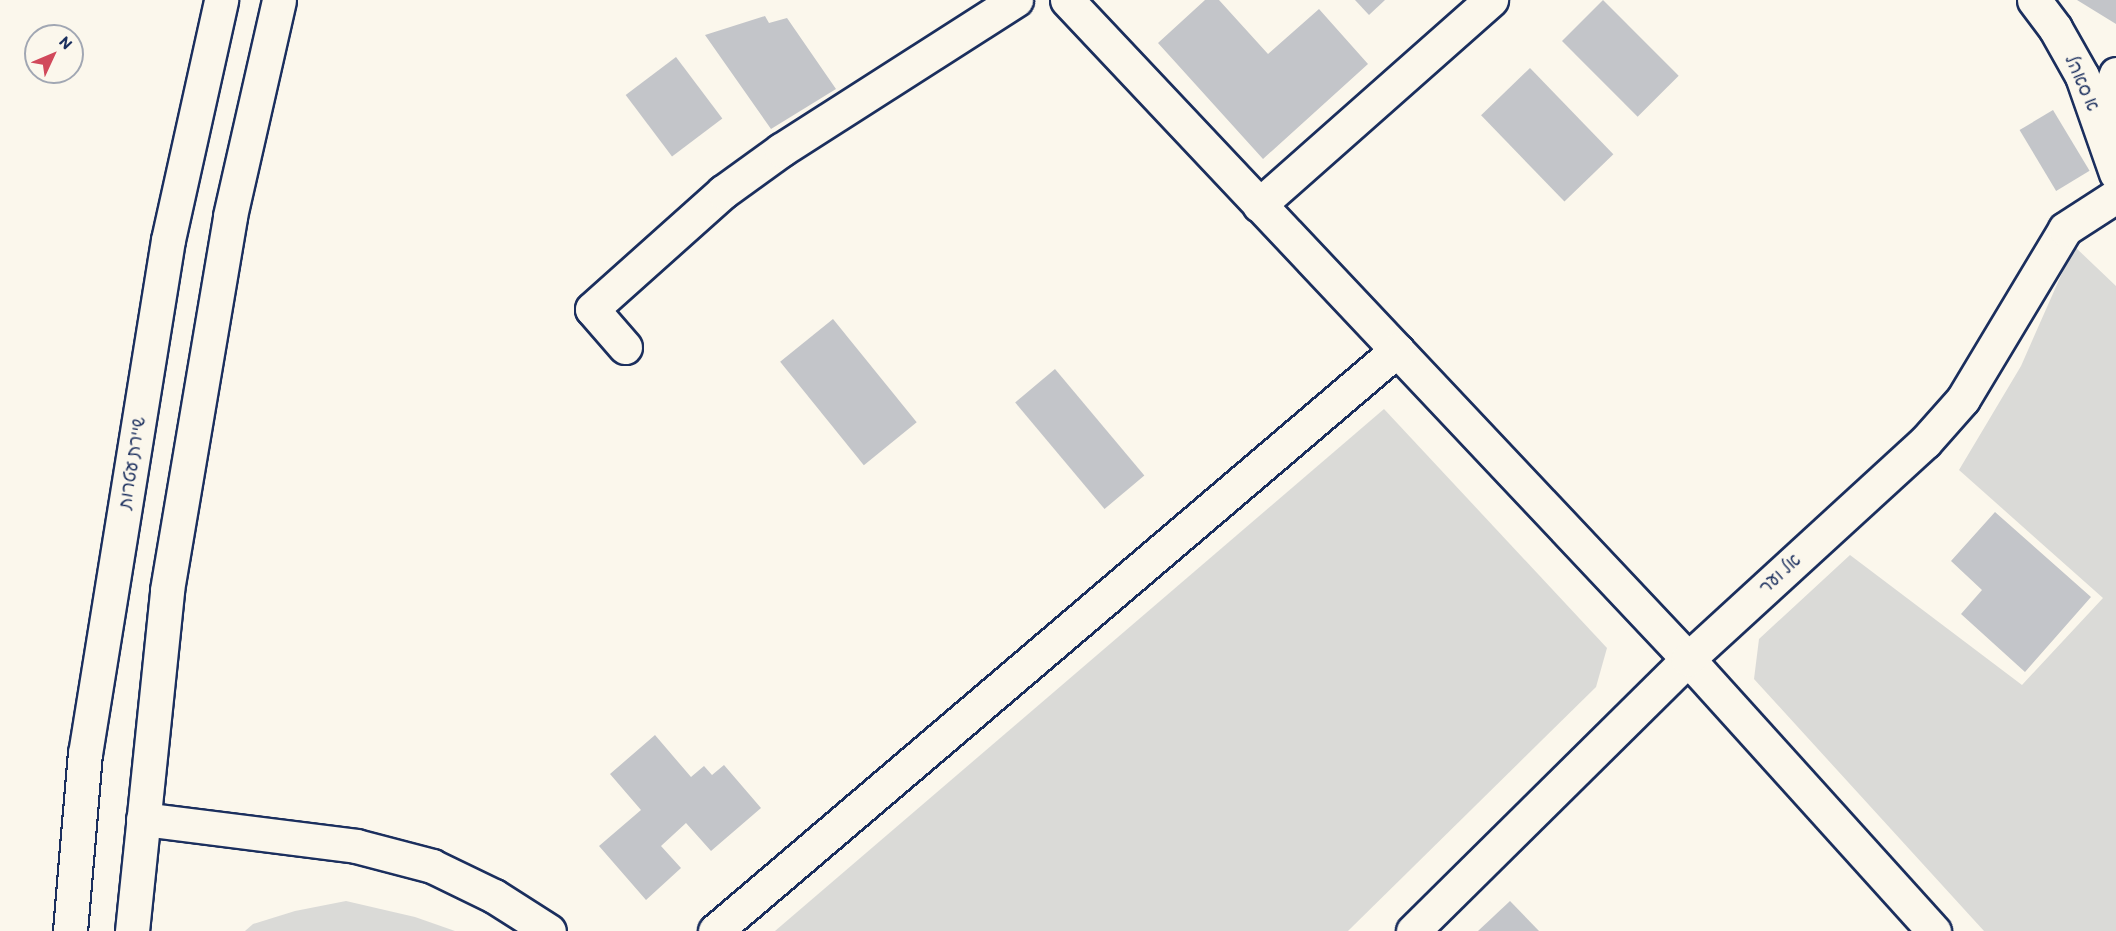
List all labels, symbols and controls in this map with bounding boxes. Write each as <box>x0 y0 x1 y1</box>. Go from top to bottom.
north arrow <box>24 24 84 84</box>
text: N <box>55 32 76 53</box>
street label: א סאהל <box>2060 51 2104 115</box>
street label: שיירת עטרות <box>114 415 150 511</box>
street label: אל וער <box>1755 549 1805 599</box>

